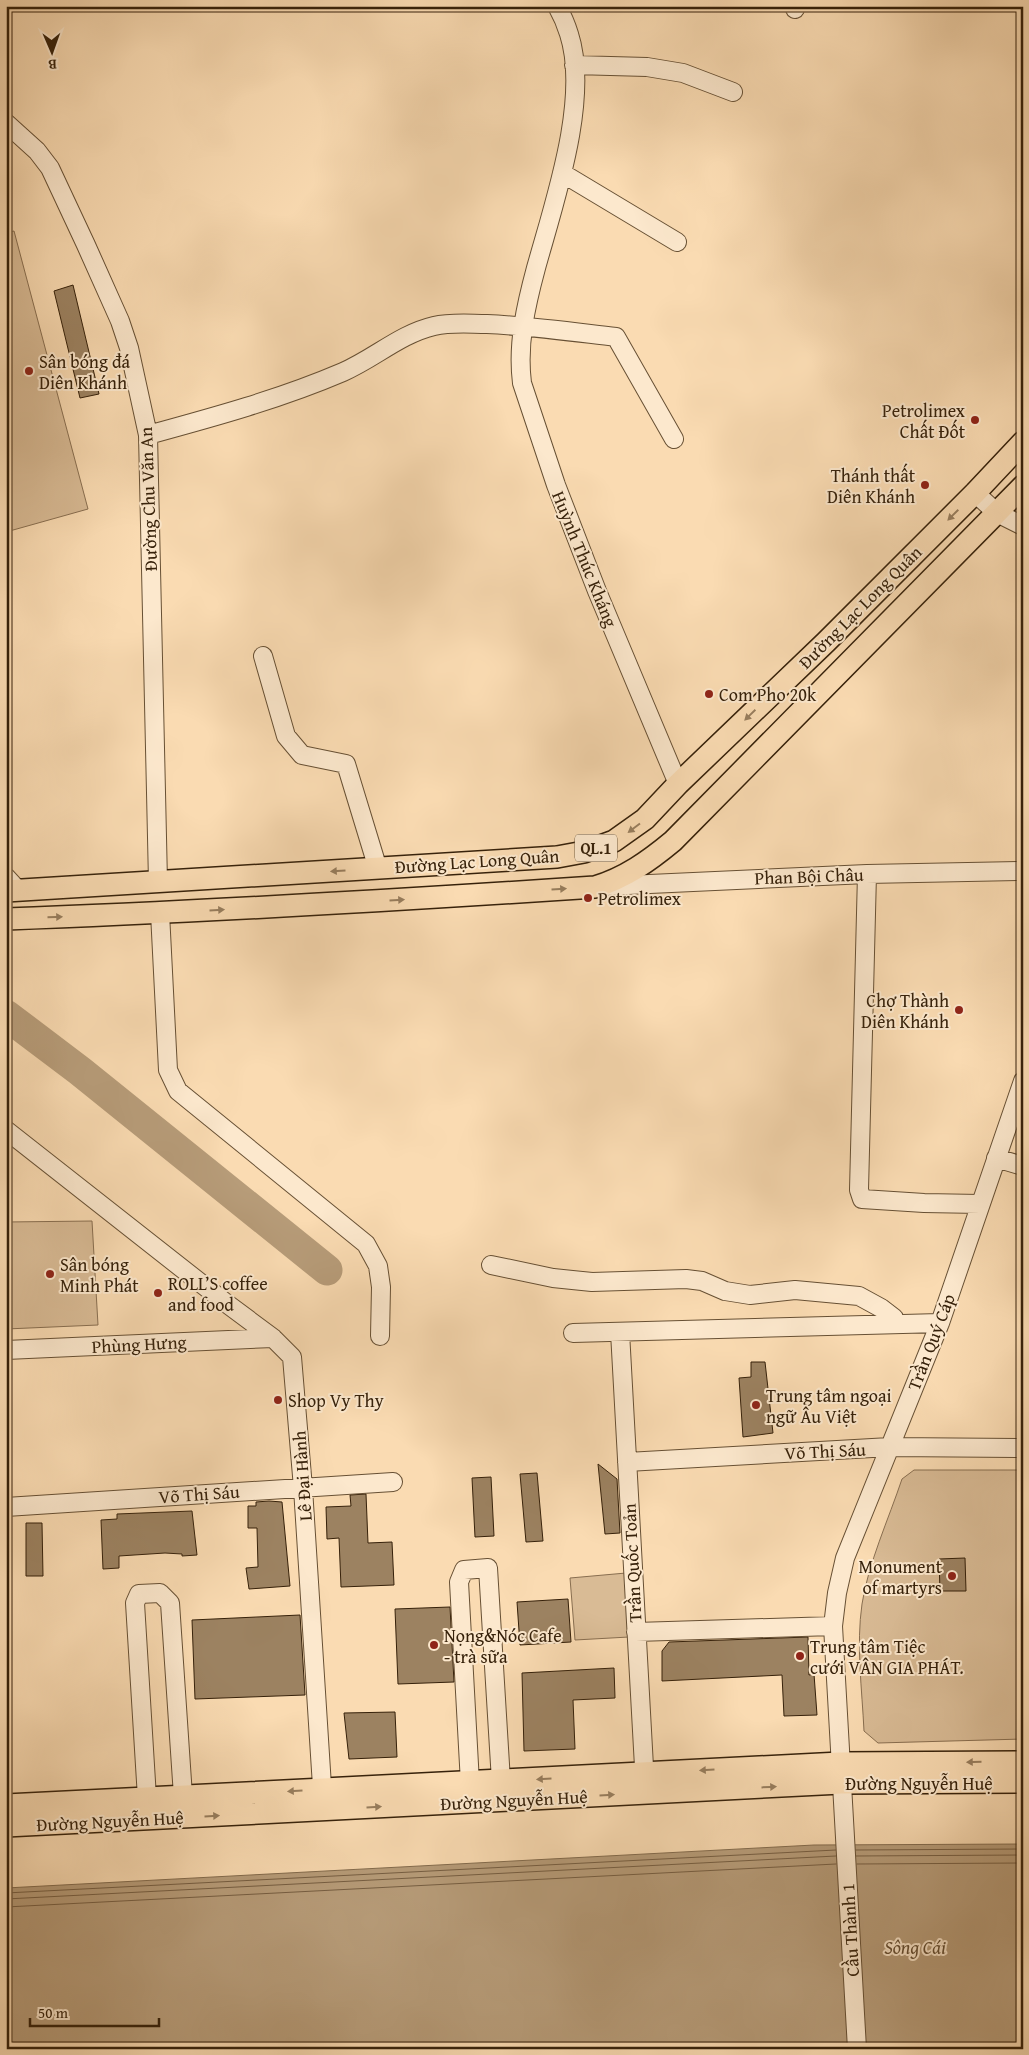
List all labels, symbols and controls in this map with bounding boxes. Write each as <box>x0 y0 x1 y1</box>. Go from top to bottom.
north arrow <box>28 28 78 78</box>
text: B <box>48 55 57 75</box>
place label: Sân bóng đá Diên Khánh <box>39 348 131 396</box>
marker: Sân bóng đá Diên Khánh <box>23 365 35 377</box>
place label: Petrolimex Chất Đốt <box>882 397 966 445</box>
marker: Petrolimex Chất Đốt <box>969 414 981 426</box>
street label: Đường Chu Văn An <box>132 426 164 572</box>
place label: Thánh thất Diên Khánh <box>827 462 916 510</box>
marker: Thánh thất Diên Khánh <box>919 479 931 491</box>
street label: Huỳnh Thúc Kháng <box>545 487 625 631</box>
one-way arrow <box>947 509 959 521</box>
street label: Đường Lạc Long Quân <box>792 539 928 675</box>
place label: Com Pho 20k <box>719 681 817 708</box>
marker: Com Pho 20k <box>703 688 715 700</box>
one-way arrow <box>744 709 756 721</box>
one-way arrow <box>627 823 641 833</box>
road number: QL.1 <box>575 834 617 861</box>
street label: Đường Lạc Long Quân <box>394 842 560 880</box>
street label: Phan Bội Châu <box>754 861 864 891</box>
one-way arrow <box>330 868 346 876</box>
one-way arrow <box>551 885 567 893</box>
place label: Petrolimex <box>598 885 682 912</box>
marker: Petrolimex <box>582 892 594 904</box>
one-way arrow <box>389 895 405 903</box>
one-way arrow <box>210 906 226 914</box>
one-way arrow <box>47 913 63 921</box>
place label: Chợ Thành Diên Khánh <box>861 987 949 1035</box>
marker: Chợ Thành Diên Khánh <box>953 1004 965 1016</box>
place label: Sân bóng Minh Phát <box>60 1251 139 1299</box>
marker: Sân bóng Minh Phát <box>44 1268 56 1280</box>
place label: ROLL’S coffee and food <box>168 1270 268 1318</box>
marker: ROLL’S coffee and food <box>152 1287 164 1299</box>
street label: Trần Quý Cáp <box>900 1289 962 1394</box>
street label: Phùng Hưng <box>91 1328 187 1360</box>
place label: Trung tâm ngoại ngữ Âu Việt <box>766 1382 892 1430</box>
place label: Shop Vy Thy <box>288 1387 384 1414</box>
marker: Shop Vy Thy <box>272 1394 284 1406</box>
marker: Trung tâm ngoại ngữ Âu Việt <box>750 1399 762 1411</box>
street label: Lê Đại Hành <box>285 1430 319 1522</box>
street label: Võ Thị Sáu <box>784 1435 867 1467</box>
street label: Võ Thị Sáu <box>158 1478 241 1510</box>
street label: Trần Quốc Toản <box>615 1503 649 1623</box>
place label: Monument of martyrs <box>859 1553 943 1601</box>
marker: Monument of martyrs <box>946 1570 958 1582</box>
place label: Nọng&Nóc Cafe - trà sữa <box>444 1622 562 1670</box>
place label: Trung tâm Tiệc cưới VÂN GIA PHÁT. <box>810 1633 964 1681</box>
marker: Nọng&Nóc Cafe - trà sữa <box>428 1639 440 1651</box>
marker: Trung tâm Tiệc cưới VÂN GIA PHÁT. <box>794 1650 806 1662</box>
one-way arrow <box>966 1758 982 1766</box>
one-way arrow <box>698 1766 714 1774</box>
street label: Đường Nguyễn Huệ <box>845 1770 993 1797</box>
one-way arrow <box>536 1775 552 1783</box>
one-way arrow <box>761 1782 777 1790</box>
street label: Đường Nguyễn Huệ <box>440 1783 588 1817</box>
one-way arrow <box>286 1787 302 1795</box>
one-way arrow <box>599 1791 615 1799</box>
one-way arrow <box>367 1803 383 1811</box>
street label: Đường Nguyễn Huệ <box>36 1804 184 1838</box>
one-way arrow <box>204 1811 220 1819</box>
street label: Cầu Thành 1 <box>834 1883 866 1977</box>
water label: Sông Cái <box>884 1933 946 1961</box>
scale bar <box>30 1995 159 2027</box>
text: 50 m <box>38 2002 69 2023</box>

